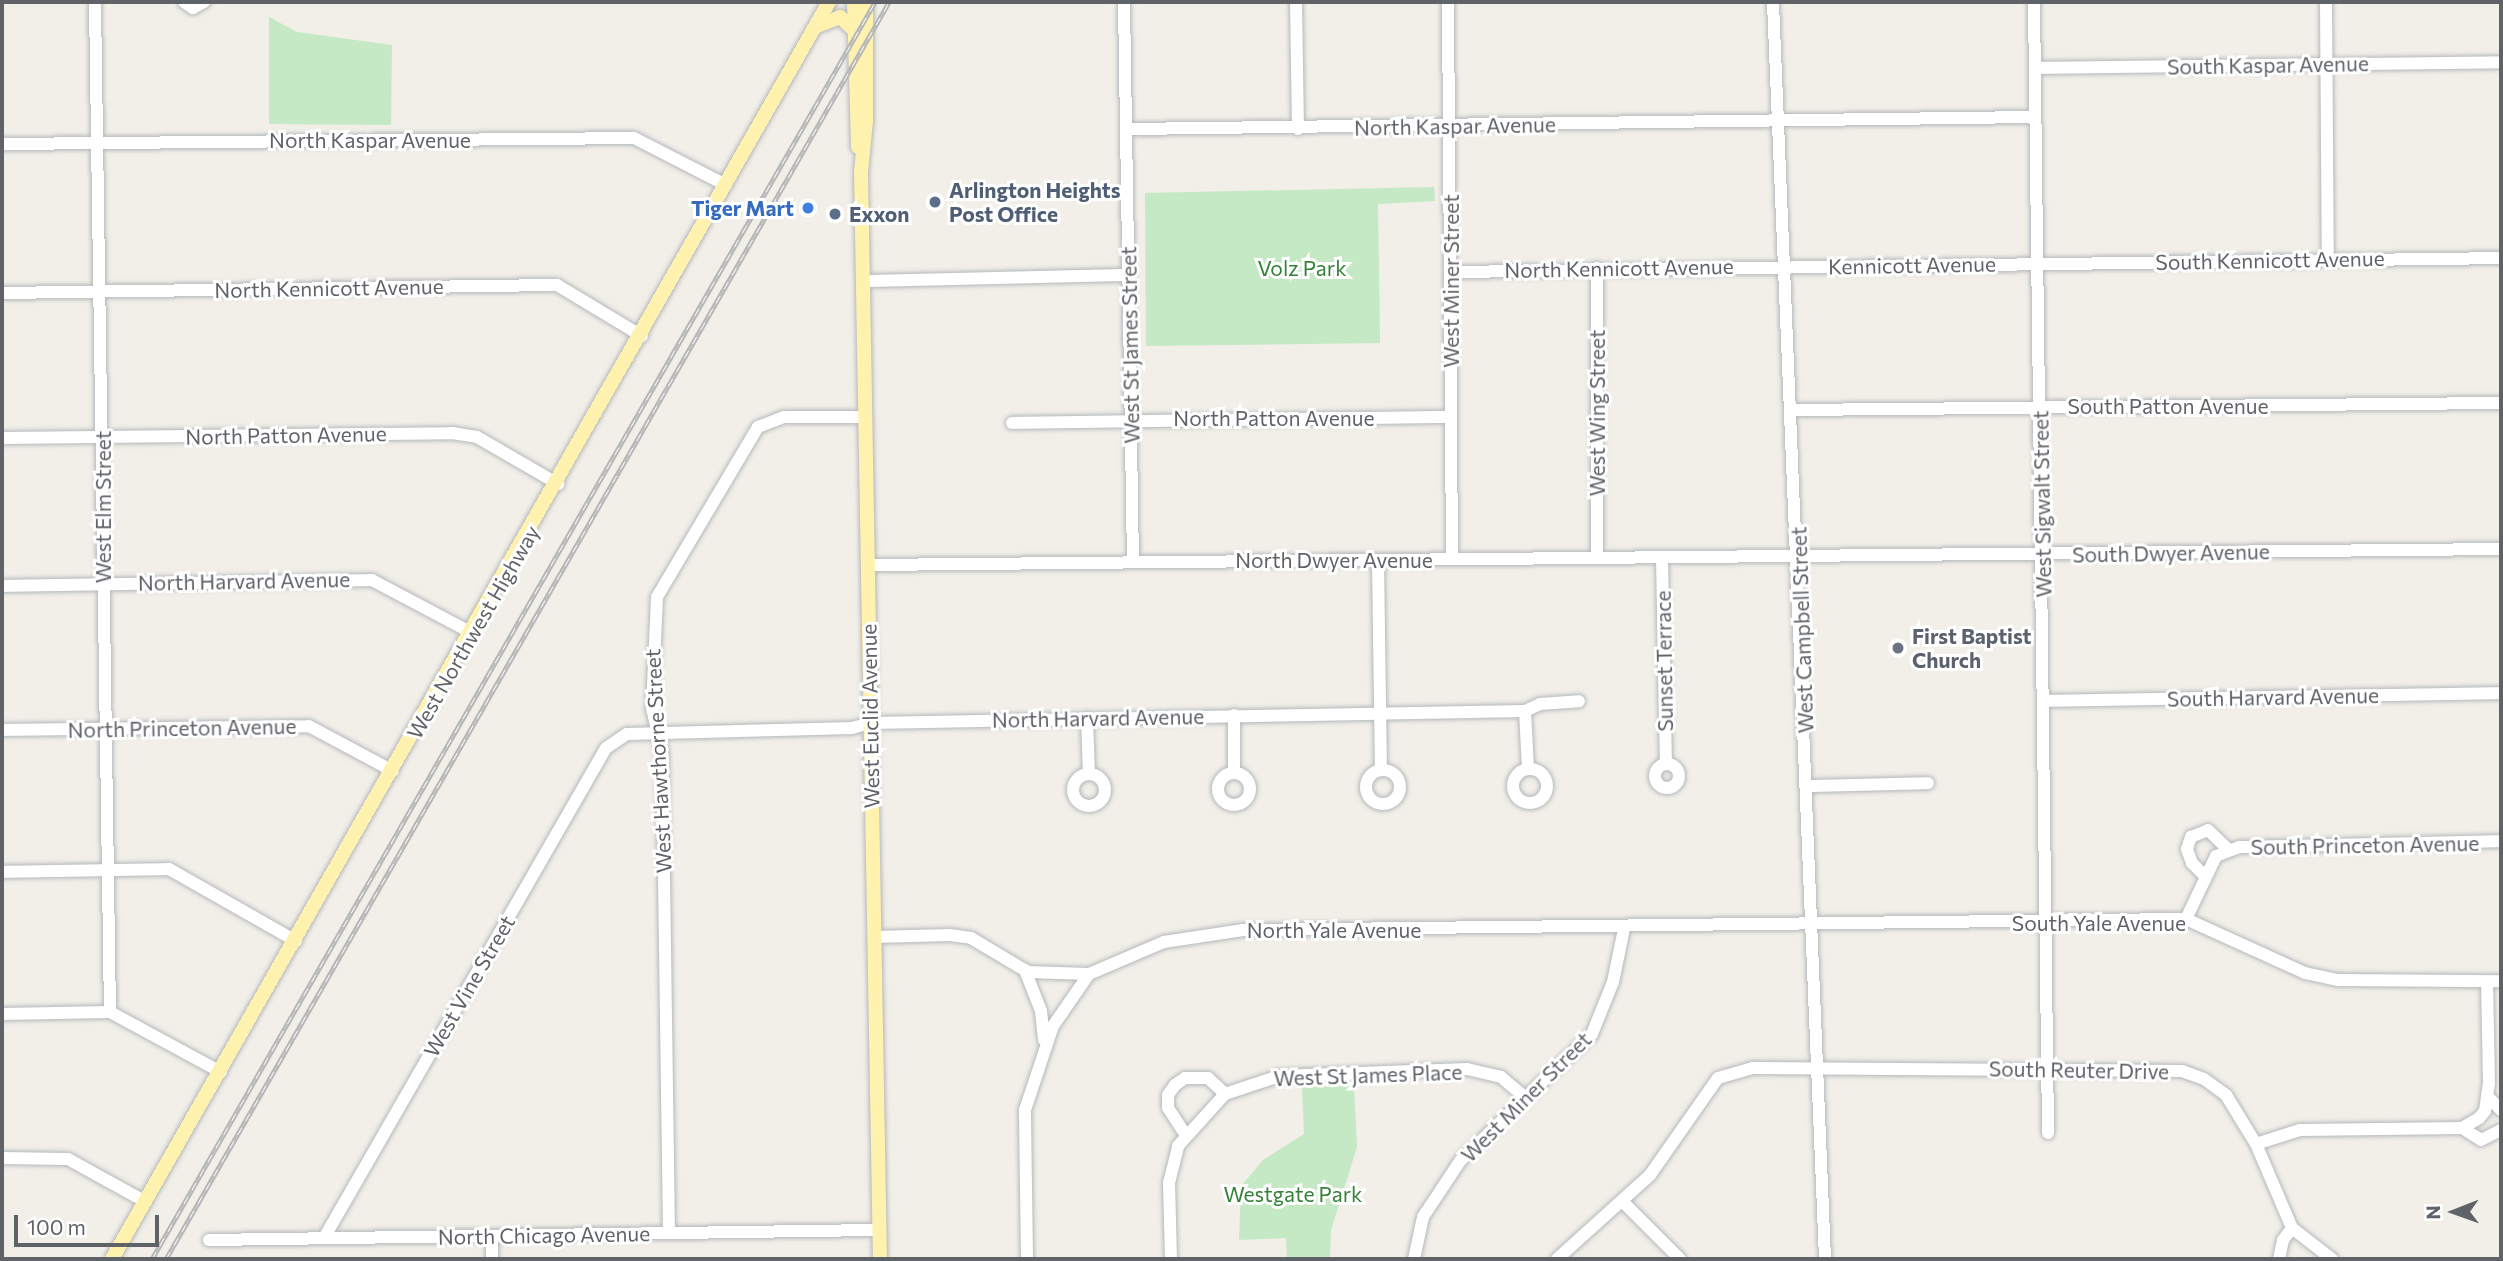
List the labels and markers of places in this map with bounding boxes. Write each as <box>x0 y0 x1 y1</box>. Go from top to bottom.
place label: Arlington Heights Post Office <box>949 177 1121 227</box>
marker: Arlington Heights Post Office <box>927 194 943 210</box>
place label: Tiger Mart <box>691 195 794 221</box>
marker: Tiger Mart <box>800 200 816 216</box>
place label: Exxon <box>849 201 910 227</box>
marker: Exxon <box>827 206 843 222</box>
place label: First Baptist Church <box>1912 623 2031 673</box>
marker: First Baptist Church <box>1890 640 1906 656</box>

